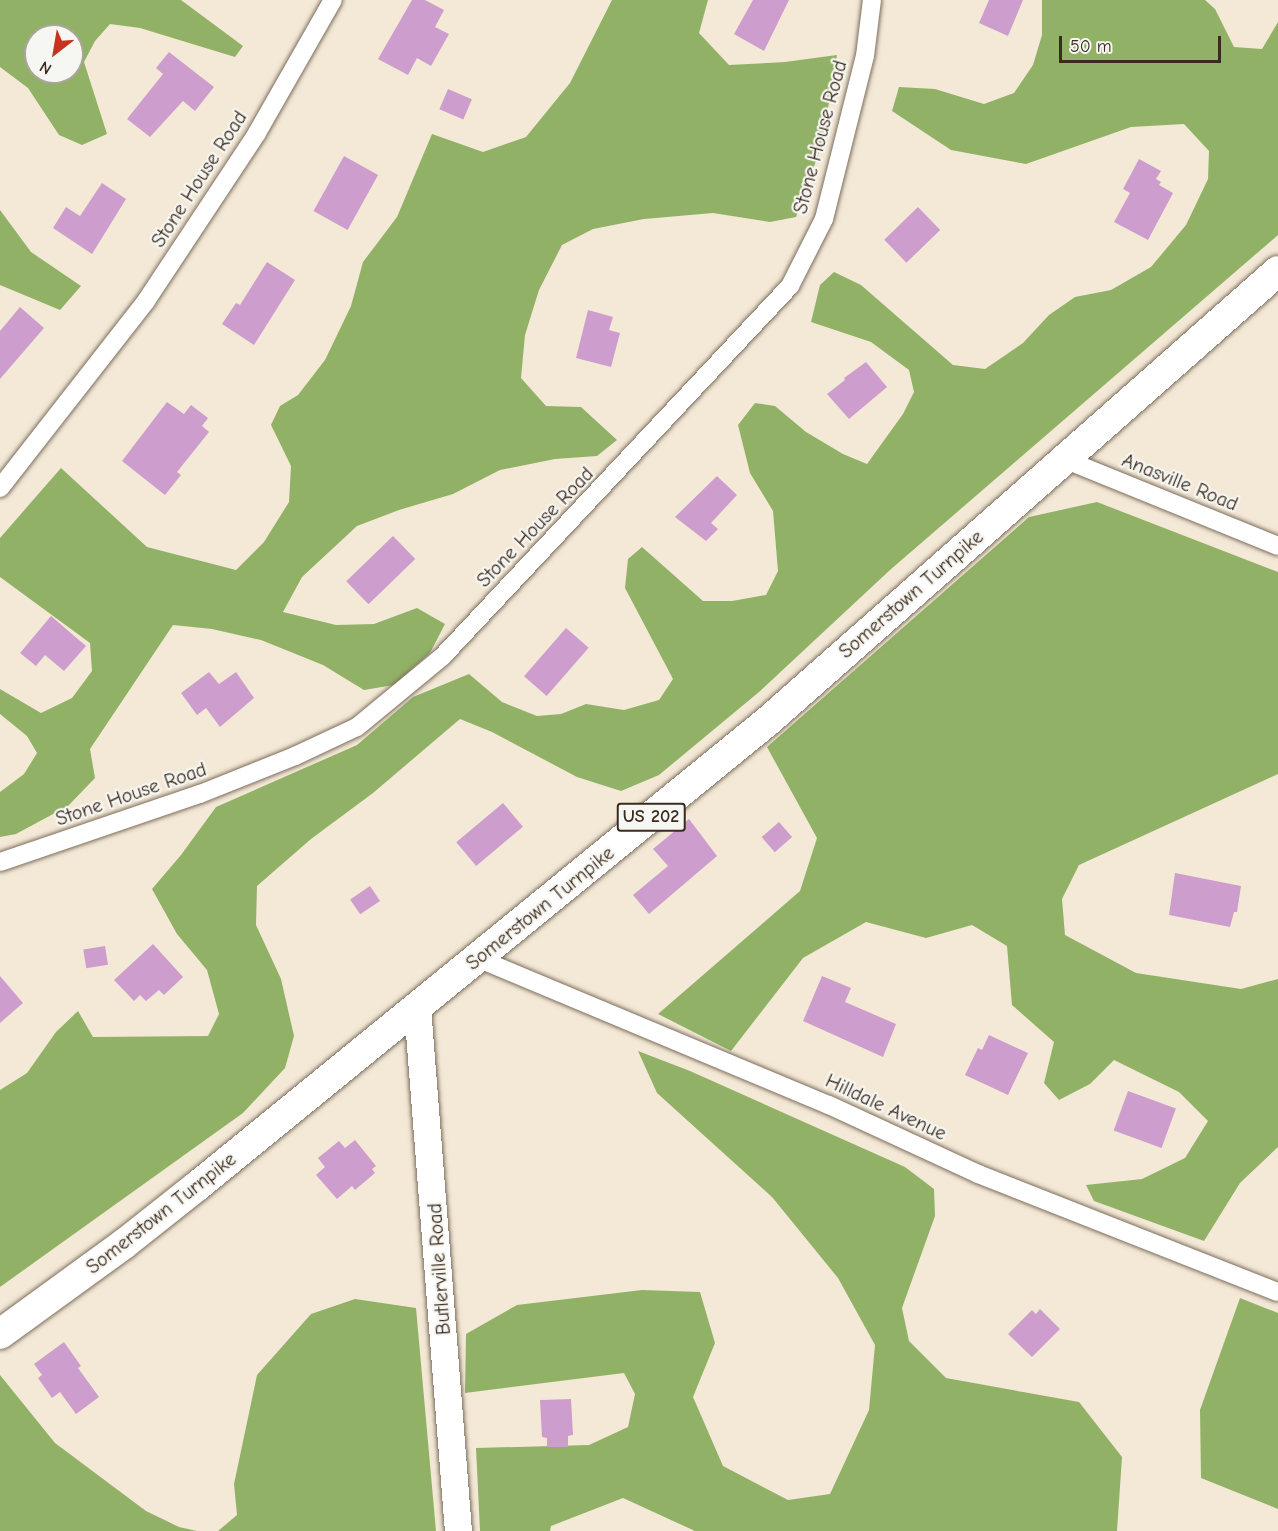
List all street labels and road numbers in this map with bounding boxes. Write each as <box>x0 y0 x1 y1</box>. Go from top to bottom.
street label: Stone House Road <box>788 58 852 216</box>
street label: Stone House Road <box>146 106 252 252</box>
street label: Anasville Road <box>1119 448 1241 516</box>
street label: Stone House Road <box>472 462 598 592</box>
street label: Somerstown Turnpike <box>834 525 988 663</box>
street label: Stone House Road <box>52 757 210 831</box>
road number: US 202 <box>616 802 686 832</box>
street label: Somerstown Turnpike <box>461 841 619 975</box>
street label: Hilldale Avenue <box>822 1069 950 1145</box>
street label: Somerstown Turnpike <box>81 1147 241 1279</box>
street label: Butlerville Road <box>422 1202 456 1336</box>

